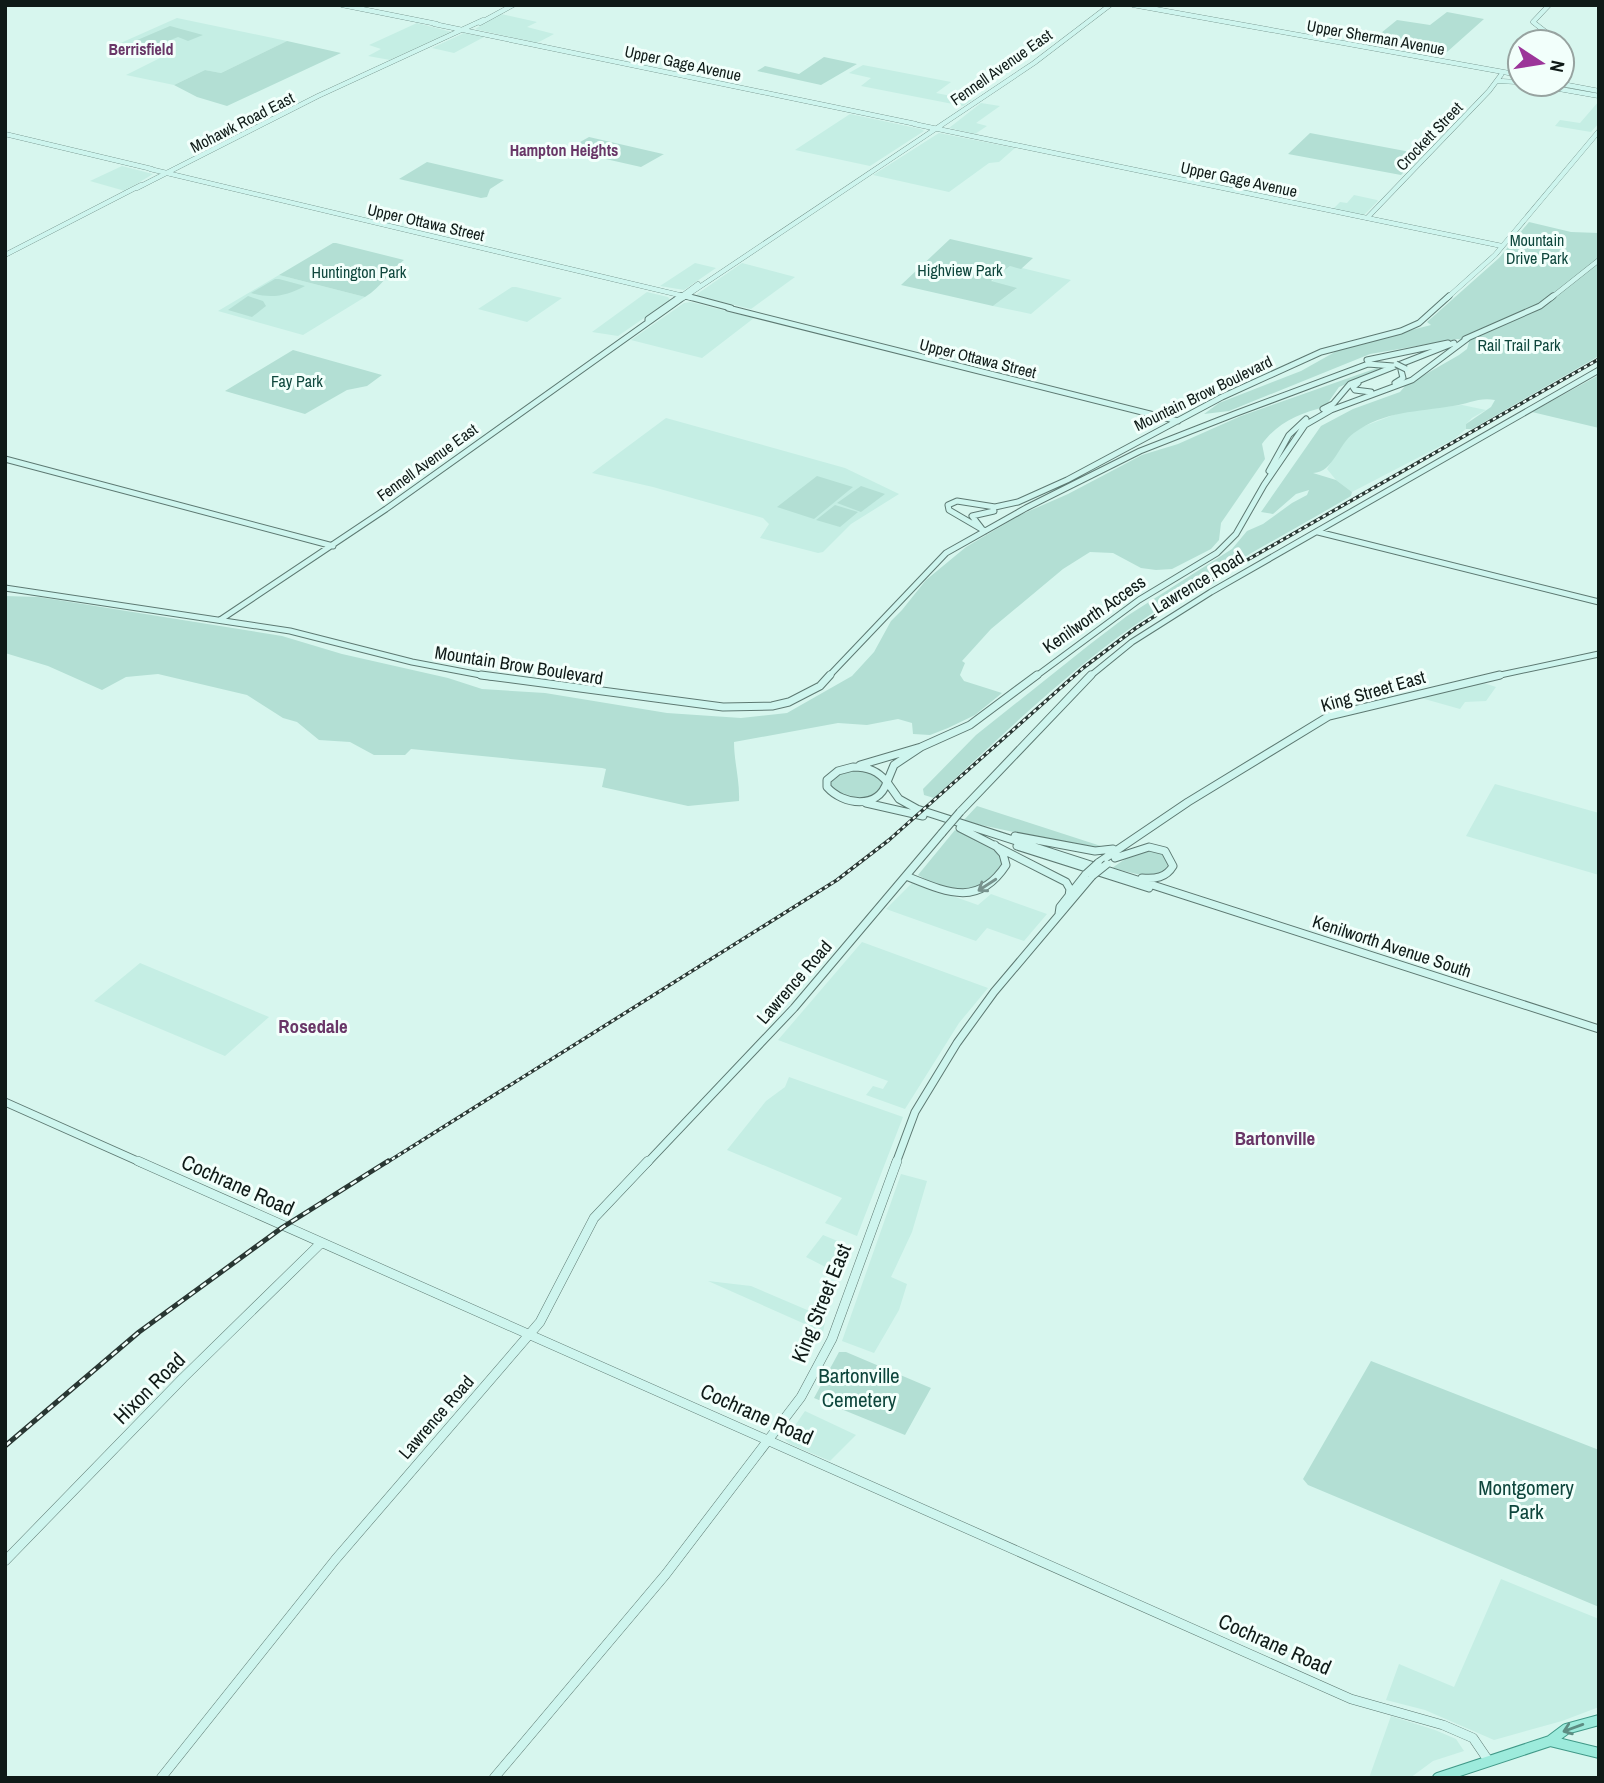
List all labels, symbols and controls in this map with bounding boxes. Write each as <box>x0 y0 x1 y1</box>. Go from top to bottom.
street label: Upper Sherman Avenue <box>1305 14 1447 60</box>
street label: Fennell Avenue East <box>946 24 1057 110</box>
north arrow <box>1506 28 1576 98</box>
district label: Berrisfield <box>109 38 173 60</box>
street label: Upper Gage Avenue <box>623 40 743 86</box>
text: N <box>1544 58 1572 75</box>
street label: Mohawk Road East <box>186 86 298 158</box>
street label: Crockett Street <box>1391 97 1468 175</box>
district label: Hampton Heights <box>510 139 618 161</box>
street label: Upper Gage Avenue <box>1179 156 1299 202</box>
street label: Upper Ottawa Street <box>365 198 487 246</box>
park label: Mountain Drive Park <box>1506 229 1568 269</box>
park label: Highview Park <box>917 259 1003 281</box>
park label: Huntington Park <box>312 261 407 283</box>
street label: Upper Ottawa Street <box>917 333 1039 383</box>
park label: Rail Trail Park <box>1477 334 1561 356</box>
street label: Mountain Brow Boulevard <box>1130 350 1276 436</box>
park label: Fay Park <box>271 370 323 392</box>
street label: Fennell Avenue East <box>372 418 482 506</box>
street label: Lawrence Road <box>1147 545 1249 619</box>
street label: Kenilworth Access <box>1037 569 1151 659</box>
street label: Mountain Brow Boulevard <box>433 639 605 691</box>
street label: King Street East <box>1318 664 1428 718</box>
one-way arrow <box>978 878 997 893</box>
street label: Kenilworth Avenue South <box>1309 909 1475 983</box>
street label: Lawrence Road <box>751 935 837 1029</box>
district label: Rosedale <box>278 1013 348 1039</box>
district label: Bartonville <box>1235 1125 1316 1151</box>
street label: Cochrane Road <box>177 1147 299 1223</box>
street label: King Street East <box>784 1239 858 1367</box>
street label: Hixon Road <box>107 1346 191 1430</box>
park label: Bartonville Cemetery <box>818 1361 900 1414</box>
street label: Lawrence Road <box>393 1370 479 1464</box>
street label: Cochrane Road <box>696 1376 818 1452</box>
park label: Montgomery Park <box>1478 1473 1574 1526</box>
street label: Cochrane Road <box>1214 1606 1336 1682</box>
one-way arrow <box>1563 1723 1584 1735</box>

